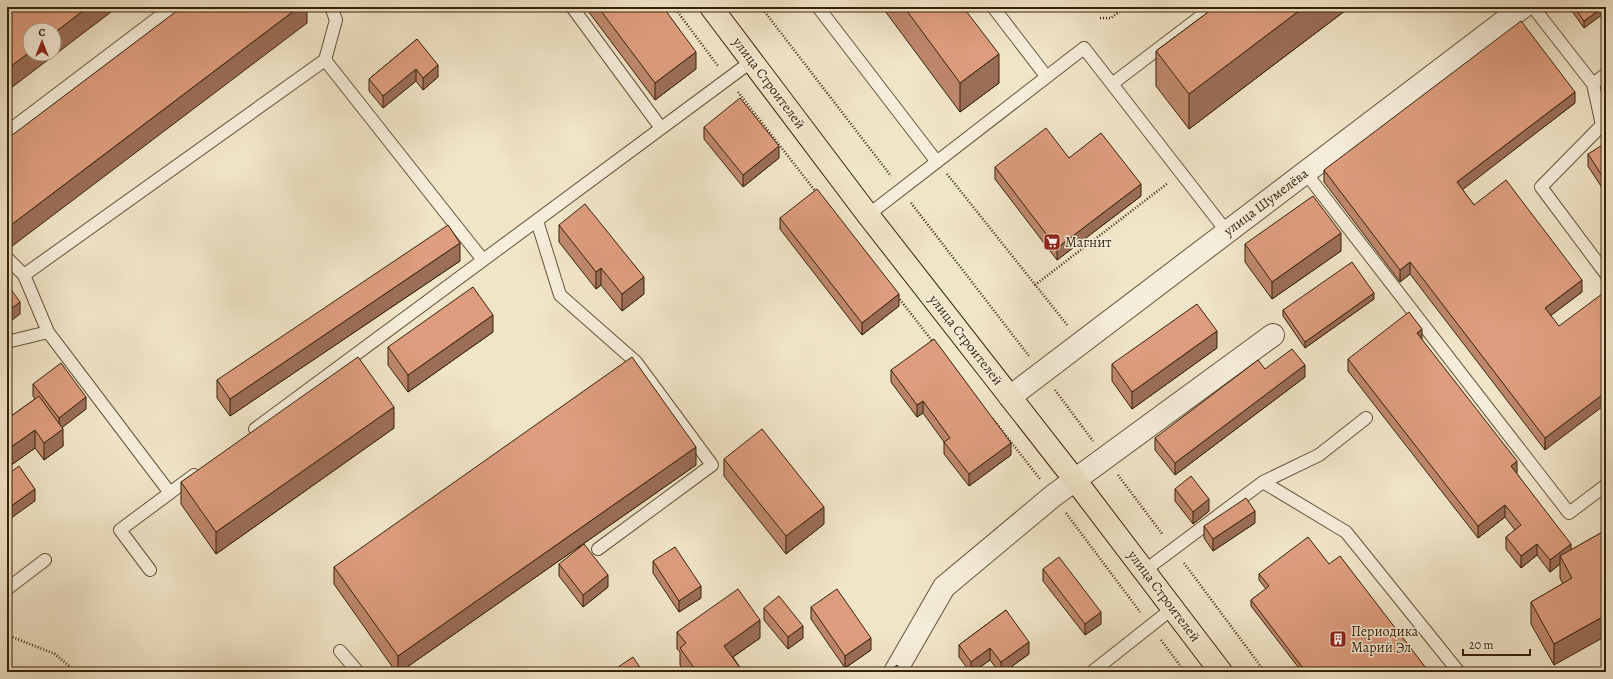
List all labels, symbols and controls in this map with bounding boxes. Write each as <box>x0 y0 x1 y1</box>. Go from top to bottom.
north arrow <box>22 22 62 62</box>
text: С <box>39 25 46 40</box>
street label: улица Строителей <box>728 32 810 133</box>
street label: улица Шумелёва <box>1219 164 1313 241</box>
supermarket icon: Магнит <box>1042 232 1062 252</box>
place label: Магнит <box>1065 233 1112 252</box>
street label: улица Строителей <box>924 290 1007 389</box>
street label: улица Строителей <box>1123 545 1205 646</box>
place label: Периодика Марий Эл <box>1351 622 1419 657</box>
building icon: Периодика Марий Эл <box>1328 629 1348 649</box>
scale bar <box>1463 631 1530 657</box>
text: 20 m <box>1469 637 1493 653</box>

